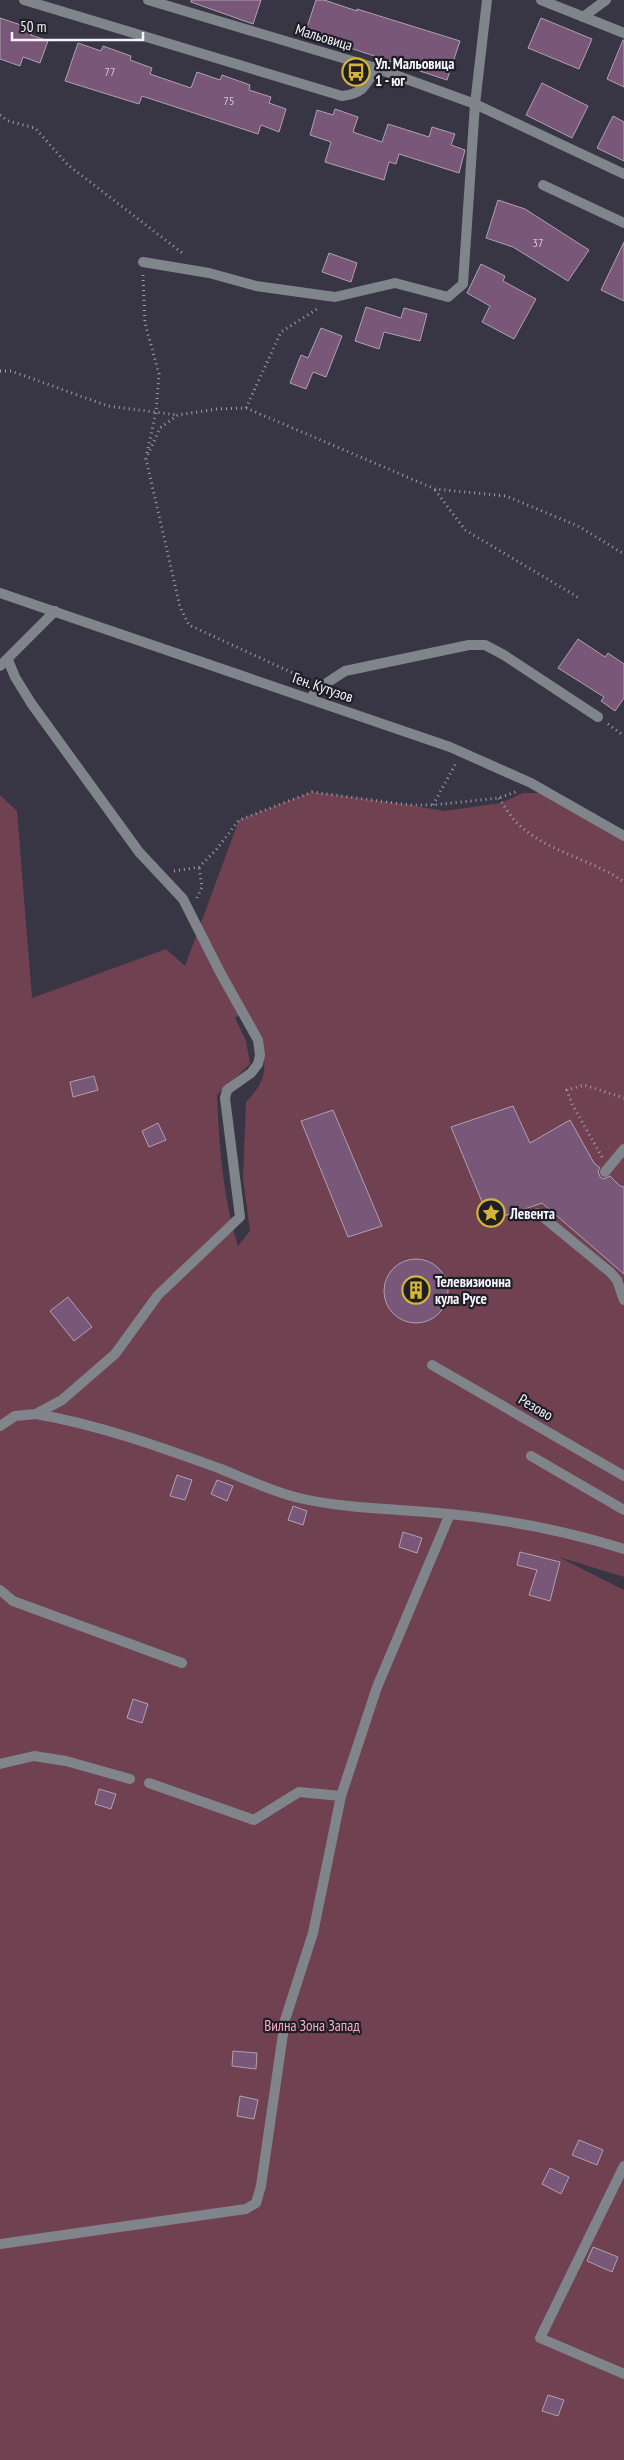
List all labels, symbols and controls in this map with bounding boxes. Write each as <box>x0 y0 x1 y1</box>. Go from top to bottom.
scale bar <box>12 10 144 42</box>
text: 50 m <box>20 17 46 36</box>
street label: Мальовица <box>293 19 355 55</box>
place label: Ул. Мальовица 1 - юг <box>374 54 455 90</box>
bus stop icon: Ул. Мальовица 1 - юг <box>341 57 371 87</box>
house number: 77 <box>105 64 115 79</box>
house number: 75 <box>224 93 234 108</box>
house number: 37 <box>533 235 543 250</box>
street label: Ген. Кутузов <box>290 668 356 706</box>
place icon: Левента <box>476 1198 506 1228</box>
place label: Левента <box>509 1204 555 1223</box>
place label: Телевизионна кула Русе <box>435 1272 511 1308</box>
building icon: Телевизионна кула Русе <box>401 1275 431 1305</box>
street label: Резово <box>515 1390 557 1424</box>
park label: Вилна Зона Запад <box>264 2016 360 2035</box>

